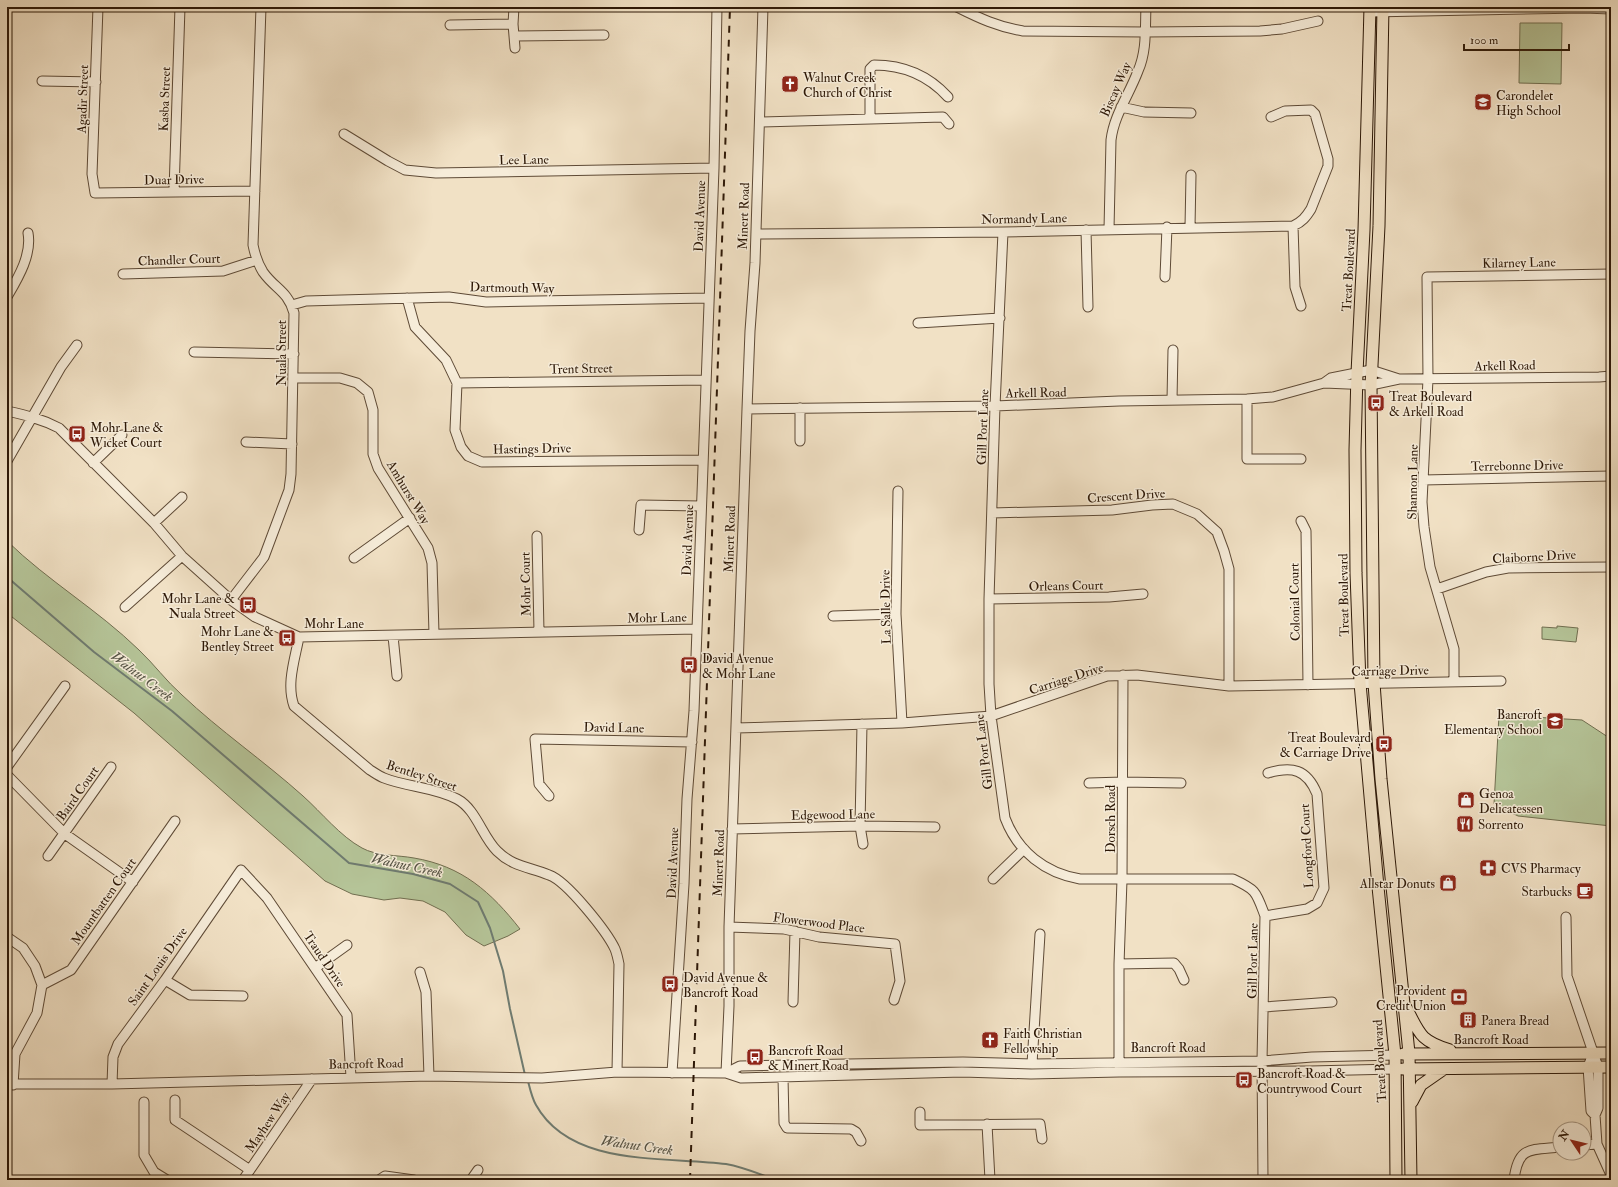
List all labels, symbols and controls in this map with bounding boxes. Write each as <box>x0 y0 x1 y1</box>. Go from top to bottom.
scale bar <box>1464 26 1569 52</box>
text: 100 m <box>1470 33 1499 48</box>
street label: Biscay Way <box>1097 59 1136 120</box>
street label: Agadir Street <box>74 64 92 135</box>
street label: Kasba Street <box>156 66 174 132</box>
place label: Walnut Creek Church of Christ <box>802 70 892 101</box>
church icon: Walnut Creek Church of Christ <box>780 74 800 94</box>
place label: Carondelet High School <box>1496 88 1562 119</box>
school or university icon: Carondelet High School <box>1473 92 1493 112</box>
street label: Lee Lane <box>499 152 550 168</box>
street label: Duar Drive <box>144 171 205 189</box>
street label: David Avenue <box>691 179 709 252</box>
street label: Minert Road <box>735 182 753 250</box>
street label: Normandy Lane <box>981 210 1068 229</box>
street label: Treat Boulevard <box>1339 228 1359 312</box>
street label: Chandler Court <box>137 251 221 269</box>
street label: Kilarney Lane <box>1482 254 1557 273</box>
street label: Dartmouth Way <box>469 279 555 298</box>
street label: Nuala Street <box>274 320 290 386</box>
street label: Arkell Road <box>1473 357 1536 375</box>
street label: Trent Street <box>549 360 613 378</box>
street label: Arkell Road <box>1004 384 1067 402</box>
street label: Gill Port Lane <box>974 388 992 465</box>
place label: Treat Boulevard & Arkell Road <box>1389 389 1473 420</box>
bus stop icon: Treat Boulevard & Arkell Road <box>1366 393 1386 413</box>
place label: Mohr Lane & Wicket Court <box>89 420 164 451</box>
bus stop icon: Mohr Lane & Wicket Court <box>67 424 87 444</box>
street label: Hastings Drive <box>493 440 572 458</box>
street label: Shannon Lane <box>1404 444 1422 520</box>
street label: Amhurst Way <box>382 457 433 528</box>
street label: Terrebonne Drive <box>1471 457 1564 475</box>
street label: Crescent Drive <box>1087 485 1166 507</box>
street label: David Avenue <box>679 503 697 576</box>
street label: Minert Road <box>721 505 739 573</box>
street label: Claiborne Drive <box>1492 547 1577 567</box>
street label: Mohr Court <box>517 552 535 616</box>
street label: Treat Boulevard <box>1335 553 1353 637</box>
street label: Colonial Court <box>1286 563 1304 641</box>
street label: La Salle Drive <box>877 569 895 644</box>
street label: Orleans Court <box>1028 577 1104 595</box>
place label: Mohr Lane & Nuala Street <box>162 591 235 622</box>
bus stop icon: Mohr Lane & Nuala Street <box>238 595 258 615</box>
street label: Mohr Lane <box>627 609 688 627</box>
street label: Mohr Lane <box>304 616 364 632</box>
place label: Mohr Lane & Bentley Street <box>201 624 274 656</box>
bus stop icon: Mohr Lane & Bentley Street <box>277 628 297 648</box>
water label: Walnut Creek <box>108 648 176 705</box>
place label: David Avenue & Mohr Lane <box>702 651 776 682</box>
bus stop icon: David Avenue & Mohr Lane <box>679 655 699 675</box>
street label: Carriage Drive <box>1027 659 1106 699</box>
street label: Carriage Drive <box>1351 662 1430 680</box>
place label: Bancroft Elementary School <box>1444 707 1543 739</box>
school or university icon: Bancroft Elementary School <box>1545 711 1565 731</box>
street label: Gill Port Lane <box>971 713 997 791</box>
street label: David Lane <box>583 719 645 737</box>
place label: Treat Boulevard & Carriage Drive <box>1280 730 1372 761</box>
bus stop icon: Treat Boulevard & Carriage Drive <box>1374 734 1394 754</box>
street label: Bentley Street <box>384 757 459 796</box>
street label: Baird Court <box>53 763 102 824</box>
street label: Dorsch Road <box>1103 784 1119 853</box>
place label: Genoa Delicatessen <box>1479 786 1543 817</box>
shop icon: Genoa Delicatessen <box>1456 790 1476 810</box>
street label: Longford Court <box>1297 803 1317 889</box>
street label: Edgewood Lane <box>791 806 876 824</box>
restaurant icon: Sorrento <box>1455 814 1475 834</box>
place label: Sorrento <box>1478 817 1524 833</box>
street label: David Avenue <box>664 826 682 899</box>
street label: Minert Road <box>710 829 728 897</box>
water label: Walnut Creek <box>370 850 444 881</box>
street label: Mountbatten Court <box>68 855 140 948</box>
pharmacy icon: CVS Pharmacy <box>1478 858 1498 878</box>
place label: CVS Pharmacy <box>1501 861 1581 878</box>
shop icon: Allstar Donuts <box>1438 873 1458 893</box>
place label: Allstar Donuts <box>1359 876 1436 892</box>
cafe icon: Starbucks <box>1575 881 1595 901</box>
place label: Starbucks <box>1521 884 1573 900</box>
street label: Flowerwood Place <box>772 909 866 937</box>
street label: Gill Port Lane <box>1244 922 1262 999</box>
street label: Saint Louis Drive <box>125 924 191 1009</box>
street label: Traud Drive <box>300 929 349 991</box>
place label: David Avenue & Bancroft Road <box>683 970 768 1001</box>
bus stop icon: David Avenue & Bancroft Road <box>660 974 680 994</box>
place label: Provident Credit Union <box>1376 983 1446 1014</box>
bank icon: Provident Credit Union <box>1449 987 1469 1007</box>
building icon: Panera Bread <box>1458 1010 1478 1030</box>
place label: Panera Bread <box>1481 1013 1550 1029</box>
street label: Treat Boulevard <box>1370 1018 1390 1103</box>
place label: Faith Christian Fellowship <box>1003 1026 1082 1058</box>
church icon: Faith Christian Fellowship <box>980 1030 1000 1050</box>
street label: Bancroft Road <box>1453 1032 1529 1048</box>
street label: Bancroft Road <box>1130 1040 1206 1056</box>
place label: Bancroft Road & Minert Road <box>768 1043 849 1074</box>
bus stop icon: Bancroft Road & Minert Road <box>745 1047 765 1067</box>
street label: Bancroft Road <box>328 1055 404 1073</box>
place label: Bancroft Road & Countrywood Court <box>1257 1066 1362 1098</box>
bus stop icon: Bancroft Road & Countrywood Court <box>1234 1070 1254 1090</box>
street label: Mayhew Way <box>242 1089 295 1156</box>
north arrow <box>1552 1121 1592 1161</box>
text: N <box>1555 1127 1573 1144</box>
water label: Walnut Creek <box>600 1132 674 1159</box>

